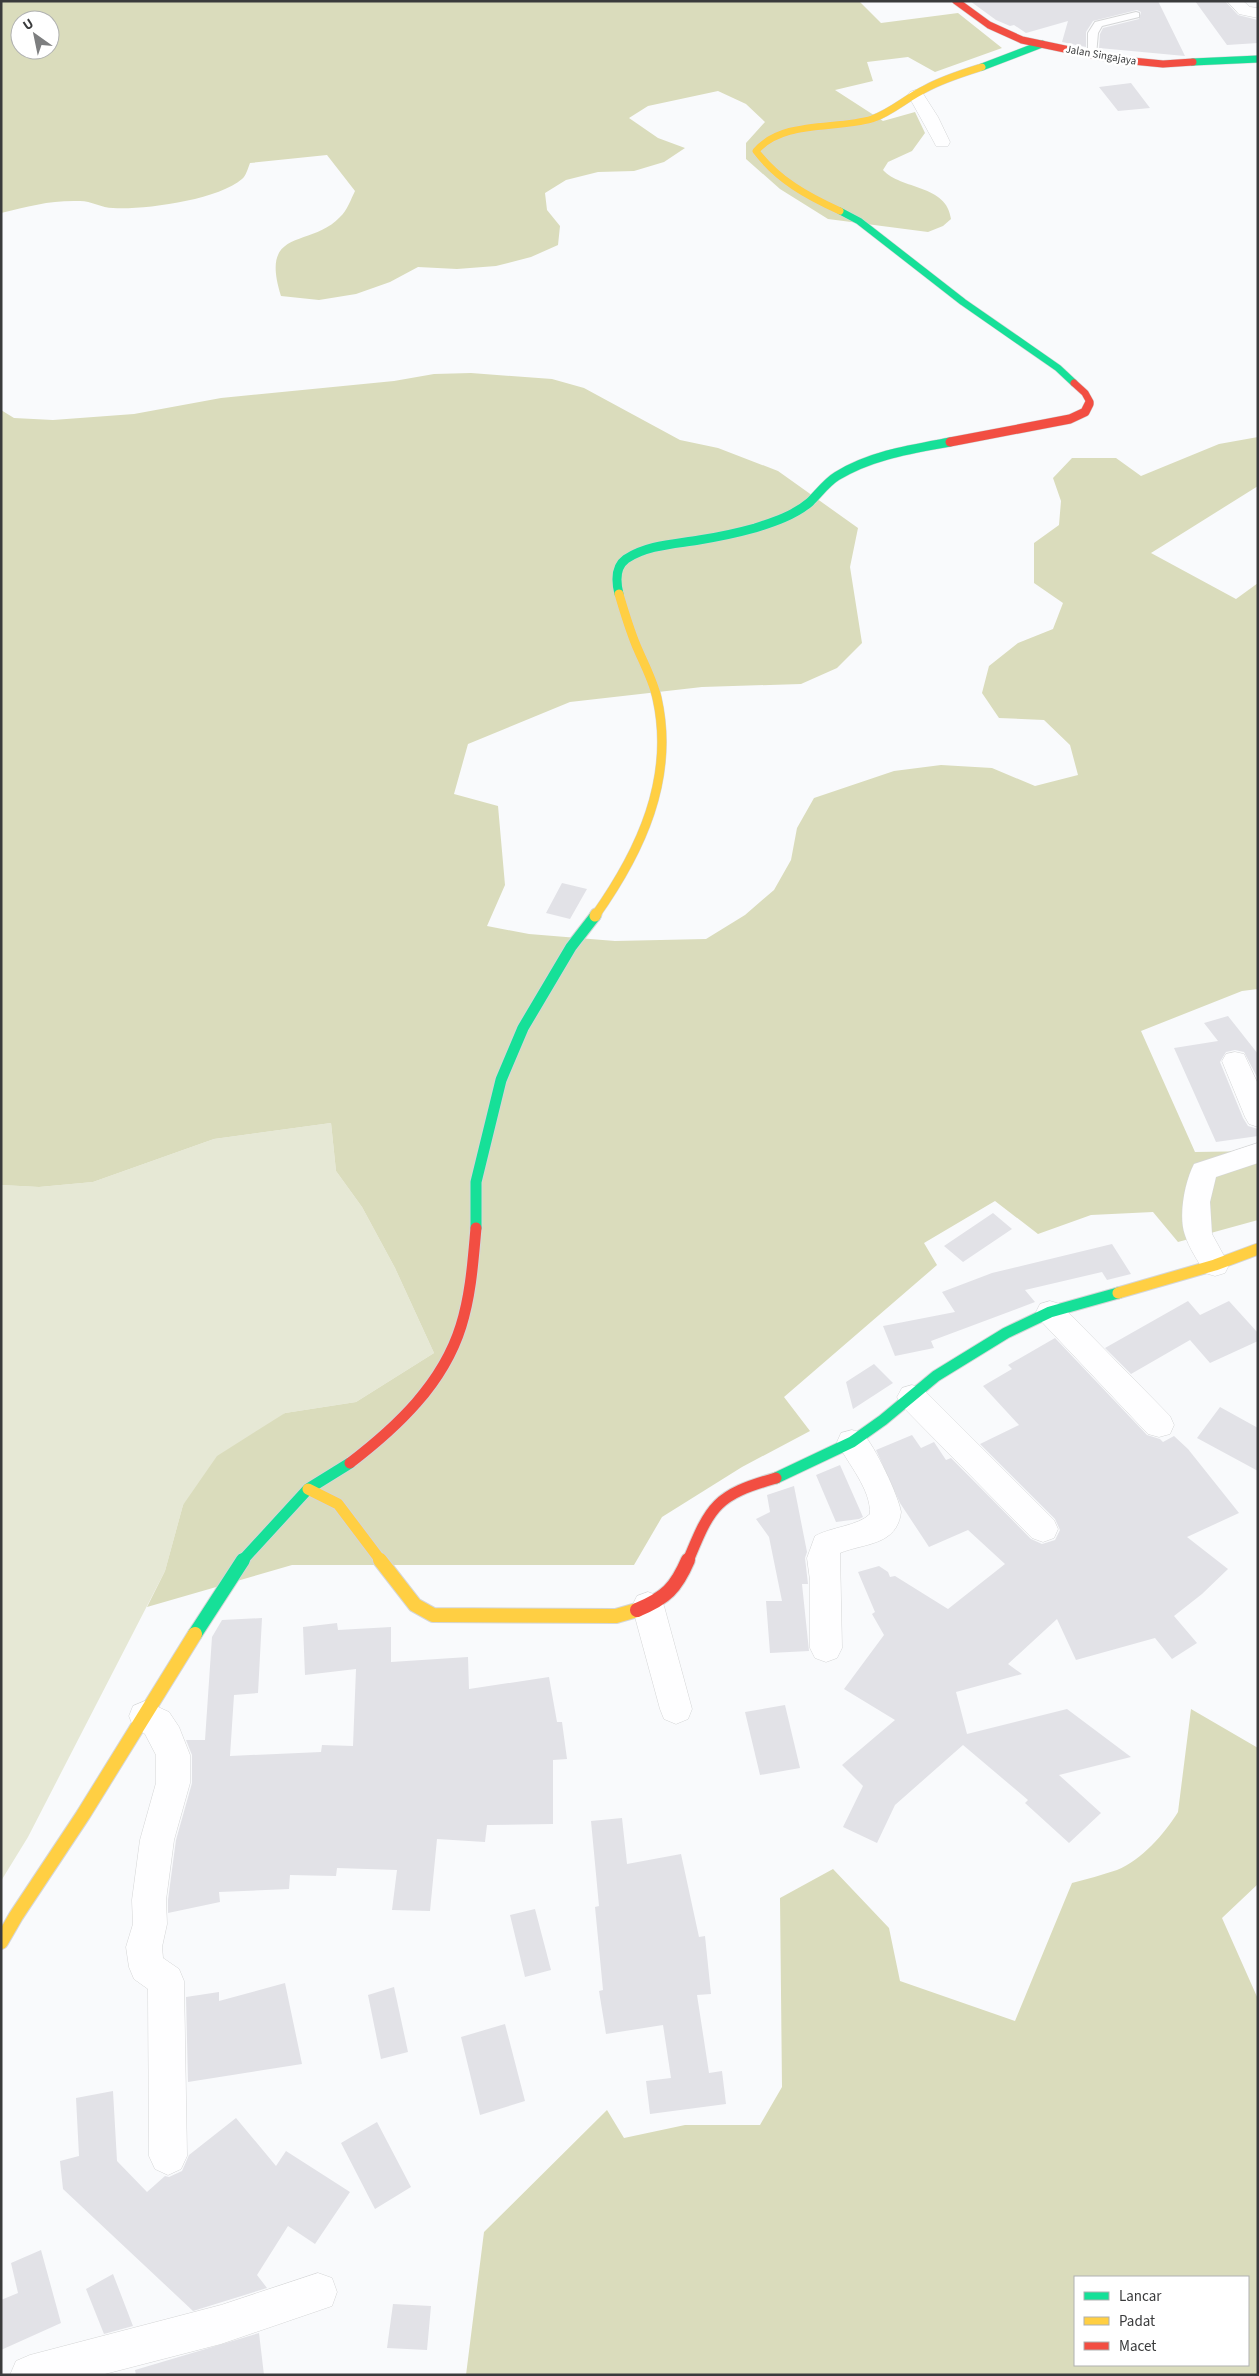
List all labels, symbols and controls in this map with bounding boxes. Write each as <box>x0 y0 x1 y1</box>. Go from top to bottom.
north arrow <box>10 10 60 60</box>
text: U <box>19 14 38 36</box>
street label: Jalan Singajaya <box>1064 41 1138 69</box>
legend <box>1074 2276 1249 2366</box>
text: Lancar <box>1119 2286 1162 2307</box>
text: Padat <box>1119 2311 1155 2332</box>
text: Macet <box>1119 2336 1156 2357</box>

